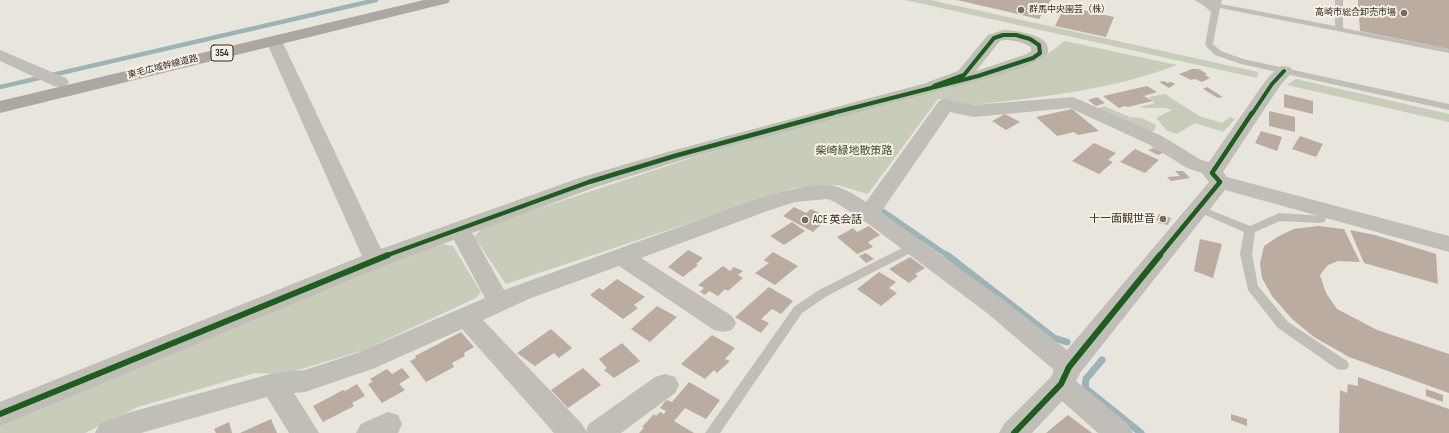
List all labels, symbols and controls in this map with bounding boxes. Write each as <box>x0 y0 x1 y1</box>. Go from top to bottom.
marker: 群馬中央園芸（株） <box>1016 5 1026 15</box>
place label: 群馬中央園芸（株） <box>1029 5 1110 15</box>
place label: 高崎市総合卸売市場 <box>1315 8 1396 18</box>
marker: 高崎市総合卸売市場 <box>1399 8 1409 18</box>
road number: 354 <box>211 45 233 61</box>
street label: 東毛広域幹線道路 <box>127 53 199 81</box>
park label: 柴崎緑地散策路 <box>816 144 892 158</box>
place label: 十一面観世音 <box>1089 212 1155 226</box>
place label: ACE 英会話 <box>813 213 862 227</box>
marker: 十一面観世音 <box>1158 214 1168 224</box>
marker: ACE 英会話 <box>800 215 810 225</box>

